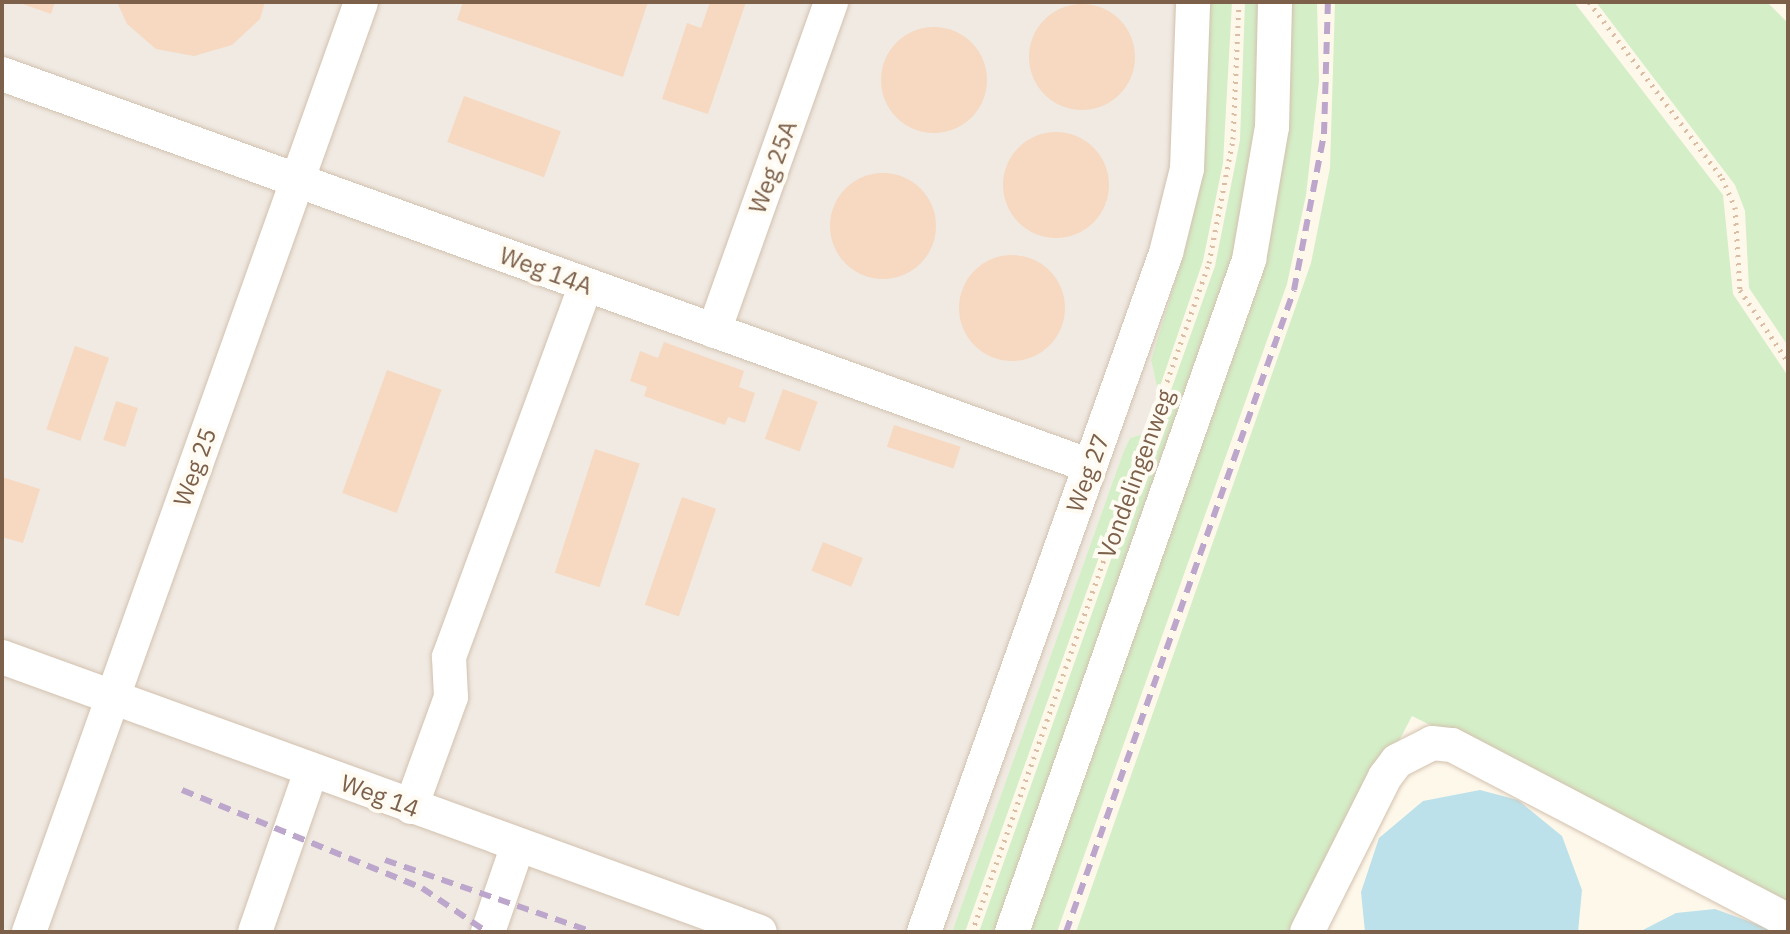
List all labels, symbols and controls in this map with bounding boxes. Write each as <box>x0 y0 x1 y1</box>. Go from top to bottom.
street label: Weg 25A <box>743 117 803 217</box>
street label: Weg 14A <box>496 241 596 301</box>
street label: Vondelingenweg <box>1092 386 1180 562</box>
street label: Weg 25 <box>168 424 222 510</box>
street label: Weg 27 <box>1061 430 1115 516</box>
street label: Weg 14 <box>337 769 423 823</box>

